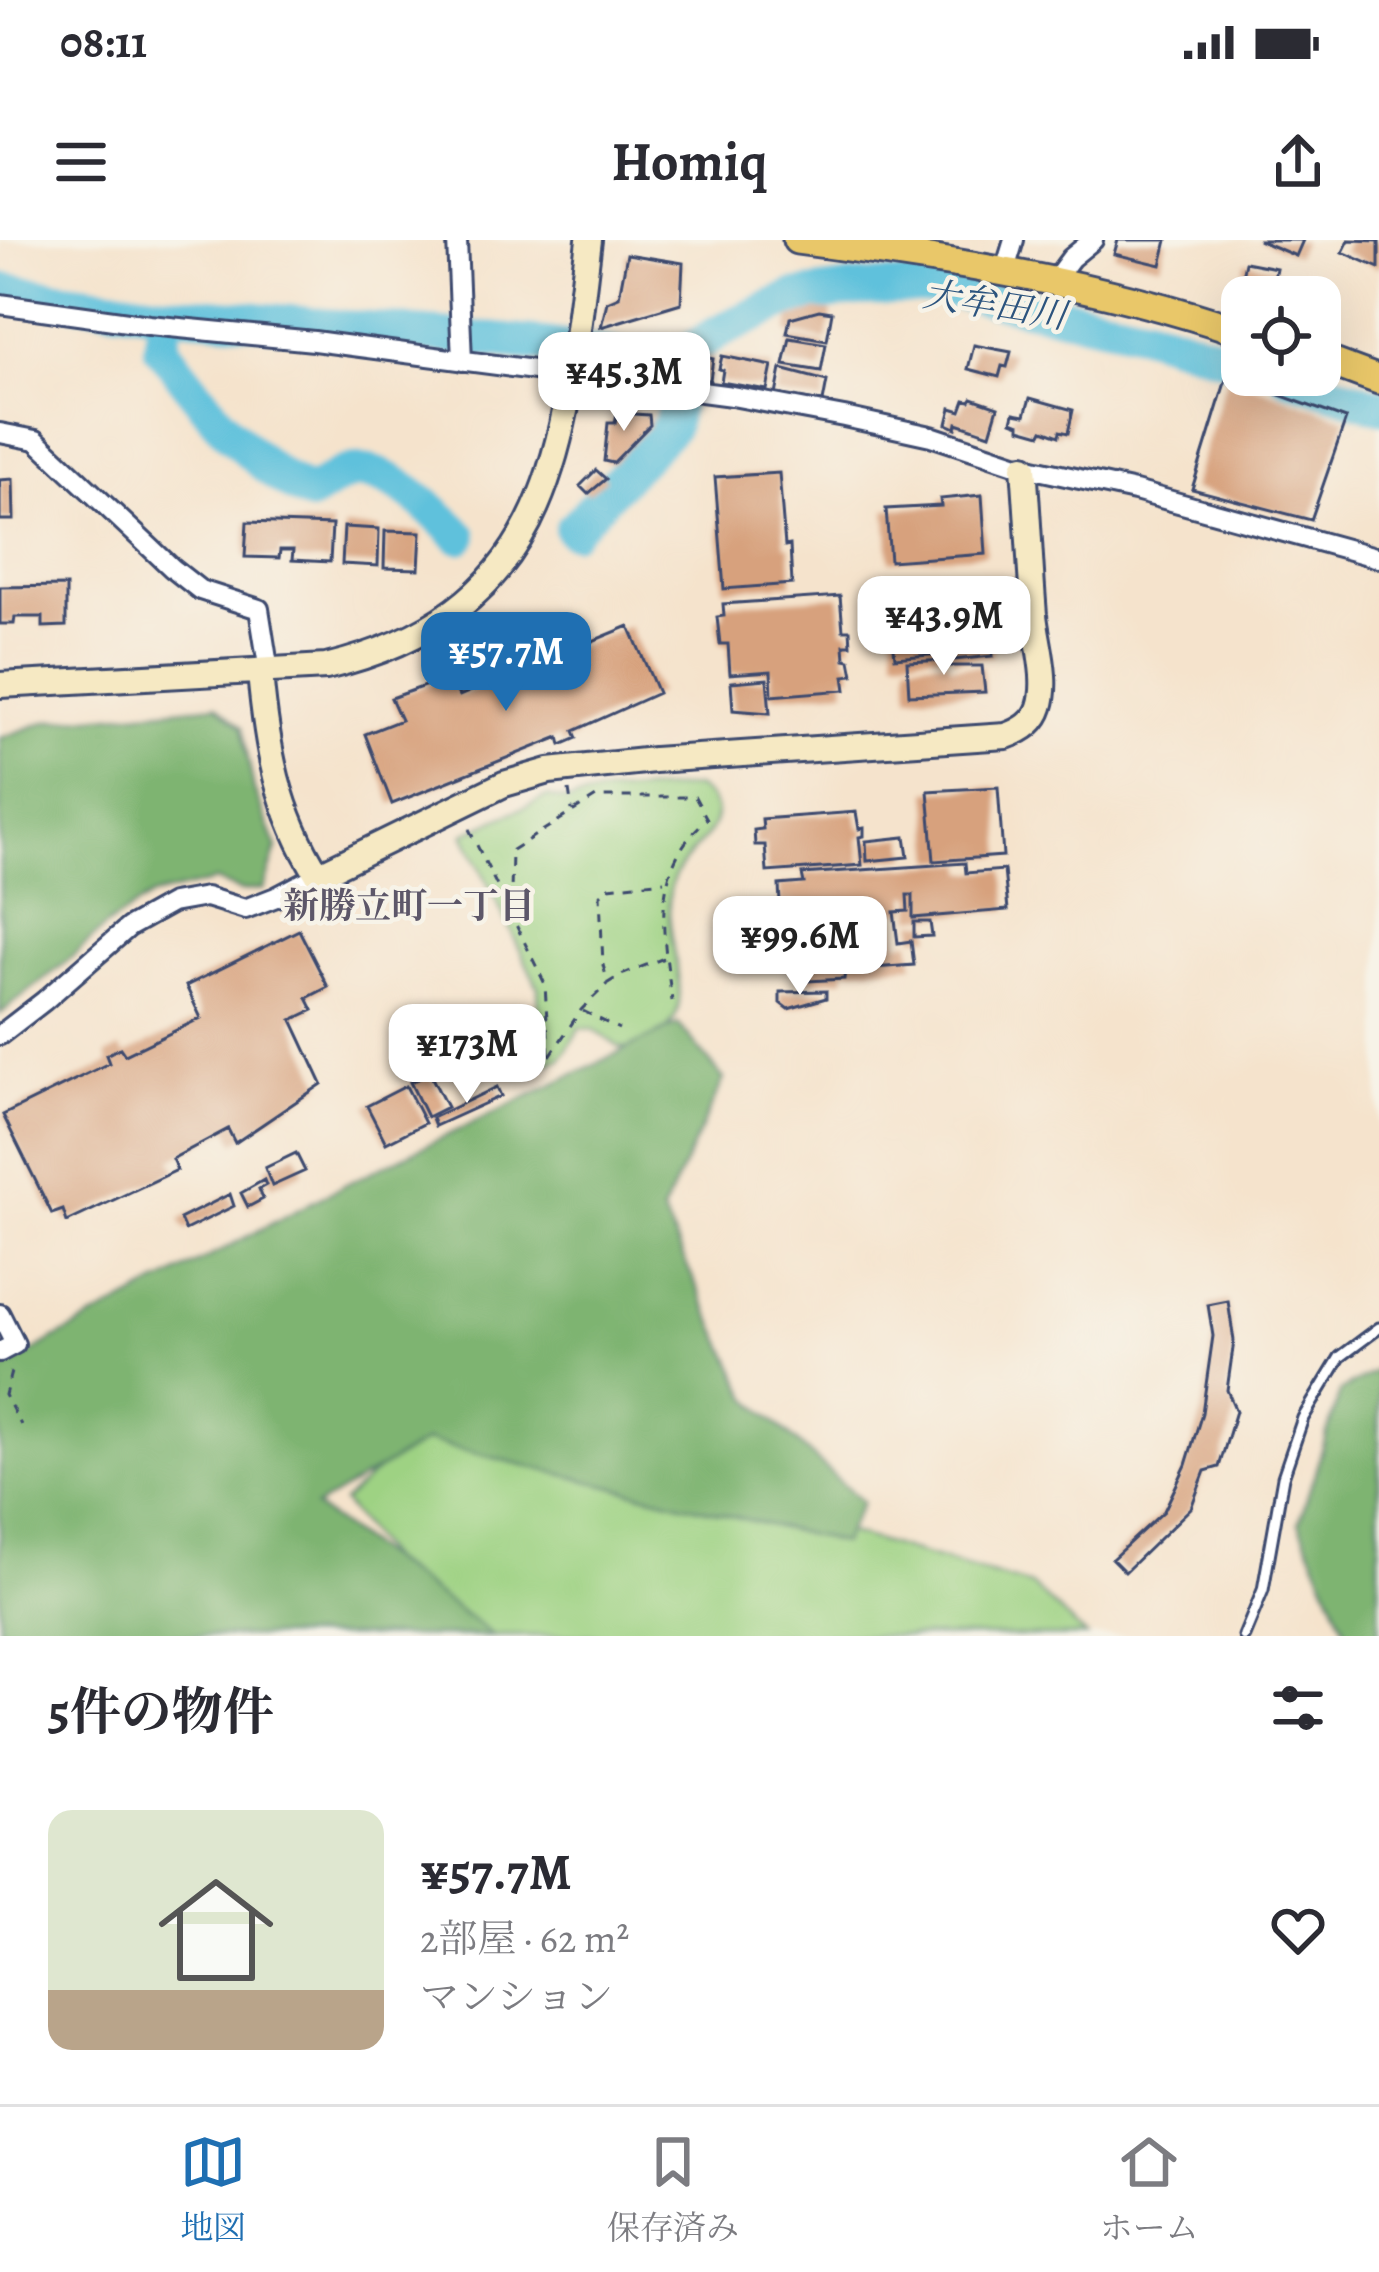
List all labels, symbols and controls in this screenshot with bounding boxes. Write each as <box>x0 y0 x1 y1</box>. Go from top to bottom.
text: 08:11 <box>60 11 147 73</box>
text: Homiq <box>611 125 768 199</box>
icon: menu <box>48 129 114 195</box>
icon: share <box>1265 129 1331 195</box>
water label: 大牟田川 <box>920 269 1074 341</box>
map controls <box>1221 276 1341 396</box>
button: locate <box>1221 276 1341 396</box>
pin: ¥45.3M <box>526 332 722 434</box>
text: ¥45.3M <box>565 344 683 397</box>
pin: ¥43.9M <box>846 576 1042 678</box>
text: ¥43.9M <box>884 588 1004 641</box>
pin: ¥57.7M <box>408 612 604 714</box>
text: ¥57.7M <box>448 624 564 677</box>
district label: 新勝立町一丁目 <box>283 881 535 930</box>
pin: ¥99.6M <box>702 896 898 998</box>
text: ¥99.6M <box>740 908 860 961</box>
pin: ¥173M <box>383 1004 551 1106</box>
text: ¥173M <box>416 1016 518 1069</box>
icon: filters <box>1265 1675 1331 1741</box>
text: 5件の物件 <box>48 1677 274 1747</box>
text: ¥57.7M <box>420 1837 572 1907</box>
icon: home <box>144 1858 288 2002</box>
icon: heart <box>1265 1897 1331 1963</box>
text: 2部屋 · 62 m² <box>420 1912 629 1965</box>
text: マンション <box>420 1970 613 2023</box>
tab: 地図 <box>180 2129 246 2250</box>
tab: 保存済み <box>607 2129 739 2250</box>
tab: ホーム <box>1100 2129 1199 2250</box>

